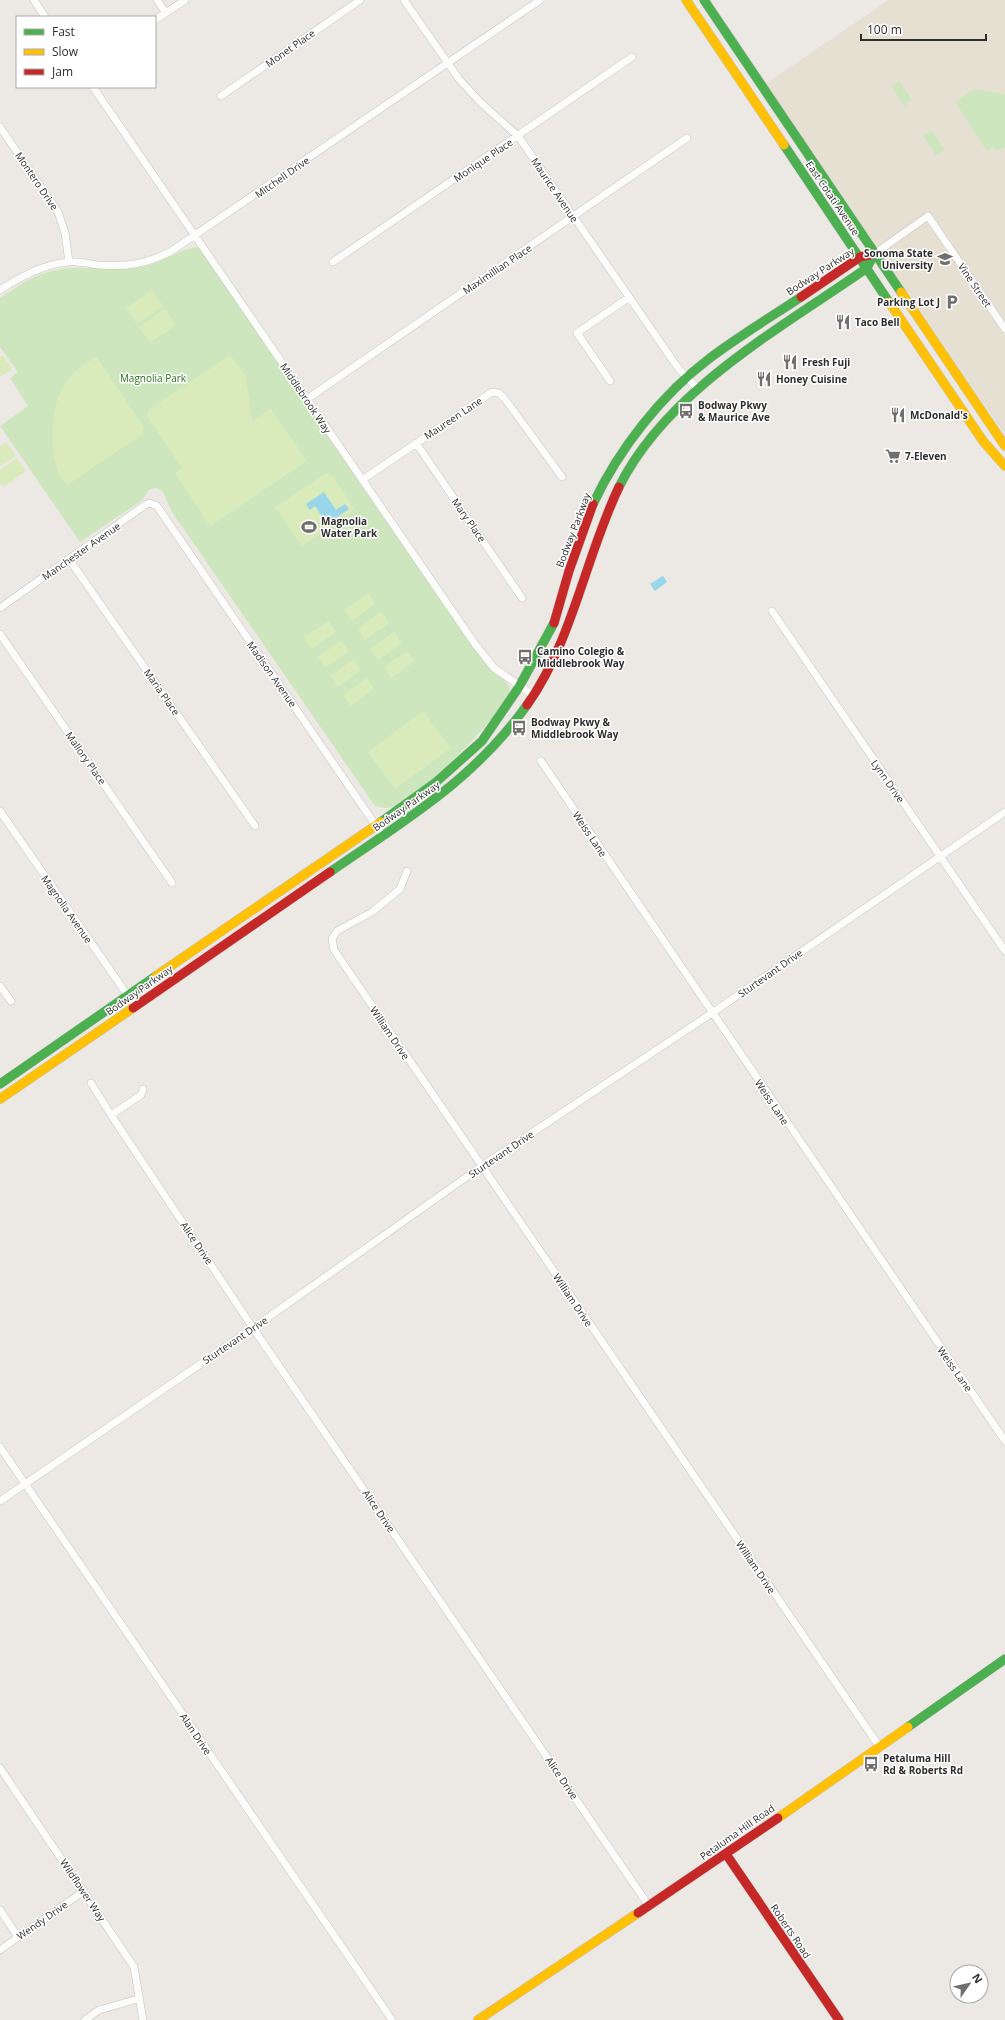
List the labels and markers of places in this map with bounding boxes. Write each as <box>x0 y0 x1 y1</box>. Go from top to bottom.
place label: Sonoma State University <box>864 246 933 272</box>
school or university icon: Sonoma State University <box>936 250 954 268</box>
parking icon: Parking Lot J <box>943 293 961 311</box>
place label: Parking Lot J <box>877 295 940 309</box>
restaurant icon: Taco Bell <box>834 313 852 331</box>
place label: Taco Bell <box>855 315 900 329</box>
restaurant icon: Fresh Fuji <box>781 353 799 371</box>
place label: Fresh Fuji <box>802 355 850 369</box>
restaurant icon: Honey Cuisine <box>755 370 773 388</box>
place label: Honey Cuisine <box>776 372 847 386</box>
place label: Bodway Pkwy & Maurice Ave <box>698 398 770 424</box>
bus stop icon: Bodway Pkwy & Maurice Ave <box>677 402 695 420</box>
restaurant icon: McDonald's <box>889 406 907 424</box>
place label: McDonald's <box>910 408 968 422</box>
supermarket icon: 7-Eleven <box>884 447 902 465</box>
place label: 7-Eleven <box>905 449 947 463</box>
place label: Magnolia Water Park <box>321 514 378 540</box>
sports icon: Magnolia Water Park <box>300 518 318 536</box>
place label: Camino Colegio & Middlebrook Way <box>537 644 625 670</box>
bus stop icon: Camino Colegio & Middlebrook Way <box>516 648 534 666</box>
place label: Bodway Pkwy & Middlebrook Way <box>531 715 619 741</box>
bus stop icon: Bodway Pkwy & Middlebrook Way <box>510 719 528 737</box>
place label: Petaluma Hill Rd & Roberts Rd <box>883 1751 963 1777</box>
bus stop icon: Petaluma Hill Rd & Roberts Rd <box>862 1755 880 1773</box>

